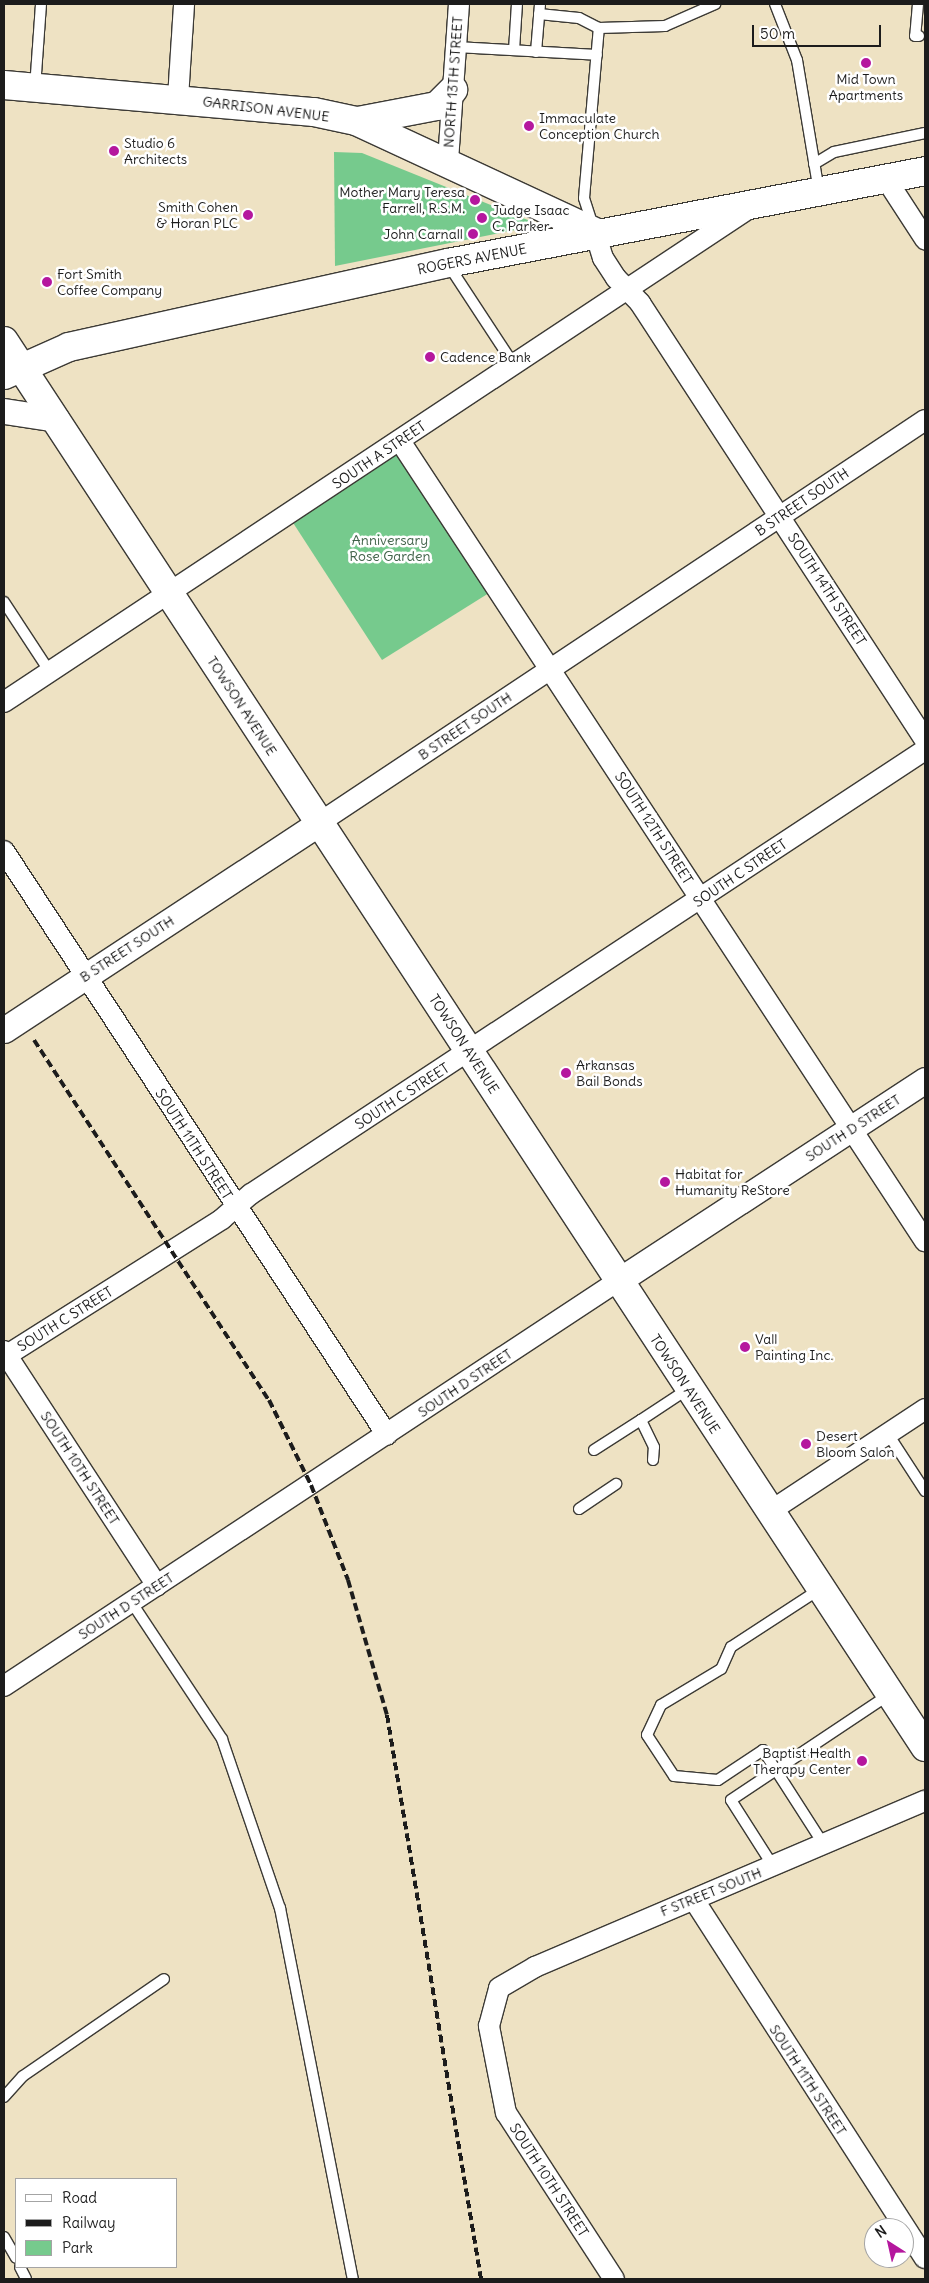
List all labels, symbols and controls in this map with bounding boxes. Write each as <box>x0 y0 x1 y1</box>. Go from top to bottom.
scale bar <box>754 15 883 47</box>
street label: NORTH 13TH STREET <box>440 16 466 148</box>
text: 50 m <box>760 24 795 43</box>
marker: Mid Town Apartments <box>860 57 872 69</box>
place label: Mid Town Apartments <box>829 71 903 104</box>
street label: GARRISON AVENUE <box>202 93 330 125</box>
place label: Immaculate Conception Church <box>539 110 660 142</box>
marker: Immaculate Conception Church <box>523 120 535 132</box>
place label: Studio 6 Architects <box>124 135 187 168</box>
marker: Studio 6 Architects <box>108 145 120 157</box>
place label: Mother Mary Teresa Farrell, R.S.M. <box>339 184 465 216</box>
marker: Mother Mary Teresa Farrell, R.S.M. <box>469 194 481 206</box>
place label: Smith Cohen & Horan PLC <box>156 199 238 232</box>
place label: Judge Isaac C. Parker <box>492 202 570 234</box>
marker: Smith Cohen & Horan PLC <box>242 209 254 221</box>
marker: Judge Isaac C. Parker <box>476 212 488 224</box>
place label: John Carnall <box>383 226 463 242</box>
marker: John Carnall <box>467 228 479 240</box>
street label: ROGERS AVENUE <box>416 240 528 278</box>
place label: Fort Smith Coffee Company <box>57 266 162 298</box>
marker: Fort Smith Coffee Company <box>41 276 53 288</box>
place label: Cadence Bank <box>440 349 531 365</box>
marker: Cadence Bank <box>424 351 436 363</box>
street label: SOUTH A STREET <box>329 418 429 492</box>
street label: B STREET SOUTH <box>752 465 852 539</box>
street label: SOUTH 14TH STREET <box>784 530 870 648</box>
park label: Anniversary Rose Garden <box>349 532 431 564</box>
street label: TOWSON AVENUE <box>204 653 280 759</box>
street label: B STREET SOUTH <box>415 689 515 763</box>
street label: SOUTH 12TH STREET <box>611 769 697 887</box>
street label: SOUTH C STREET <box>690 836 790 910</box>
street label: B STREET SOUTH <box>77 912 177 986</box>
street label: TOWSON AVENUE <box>426 991 502 1097</box>
place label: Arkansas Bail Bonds <box>576 1057 643 1090</box>
street label: SOUTH C STREET <box>352 1059 452 1133</box>
marker: Arkansas Bail Bonds <box>560 1067 572 1079</box>
street label: SOUTH 11TH STREET <box>152 1086 236 1202</box>
street label: SOUTH D STREET <box>802 1091 904 1165</box>
place label: Habitat for Humanity ReStore <box>675 1166 790 1198</box>
marker: Habitat for Humanity ReStore <box>659 1176 671 1188</box>
street label: SOUTH C STREET <box>14 1283 116 1355</box>
street label: TOWSON AVENUE <box>647 1331 723 1437</box>
place label: Vall Painting Inc. <box>755 1331 833 1364</box>
marker: Vall Painting Inc. <box>739 1341 751 1353</box>
street label: SOUTH D STREET <box>415 1345 515 1421</box>
street label: SOUTH 10TH STREET <box>37 1408 123 1528</box>
place label: Desert Bloom Salon <box>816 1428 895 1460</box>
marker: Desert Bloom Salon <box>800 1438 812 1450</box>
street label: SOUTH D STREET <box>75 1569 177 1643</box>
place label: Baptist Health Therapy Center <box>753 1745 851 1778</box>
marker: Baptist Health Therapy Center <box>855 1754 869 1768</box>
street label: F STREET SOUTH <box>658 1864 764 1920</box>
street label: SOUTH 11TH STREET <box>766 2022 850 2138</box>
street label: SOUTH 10TH STREET <box>506 2120 592 2240</box>
legend <box>15 2178 178 2268</box>
text: Road <box>62 2188 97 2207</box>
text: Railway <box>62 2213 116 2232</box>
north arrow <box>864 2218 914 2268</box>
text: N <box>872 2221 890 2242</box>
text: Park <box>62 2238 93 2257</box>

